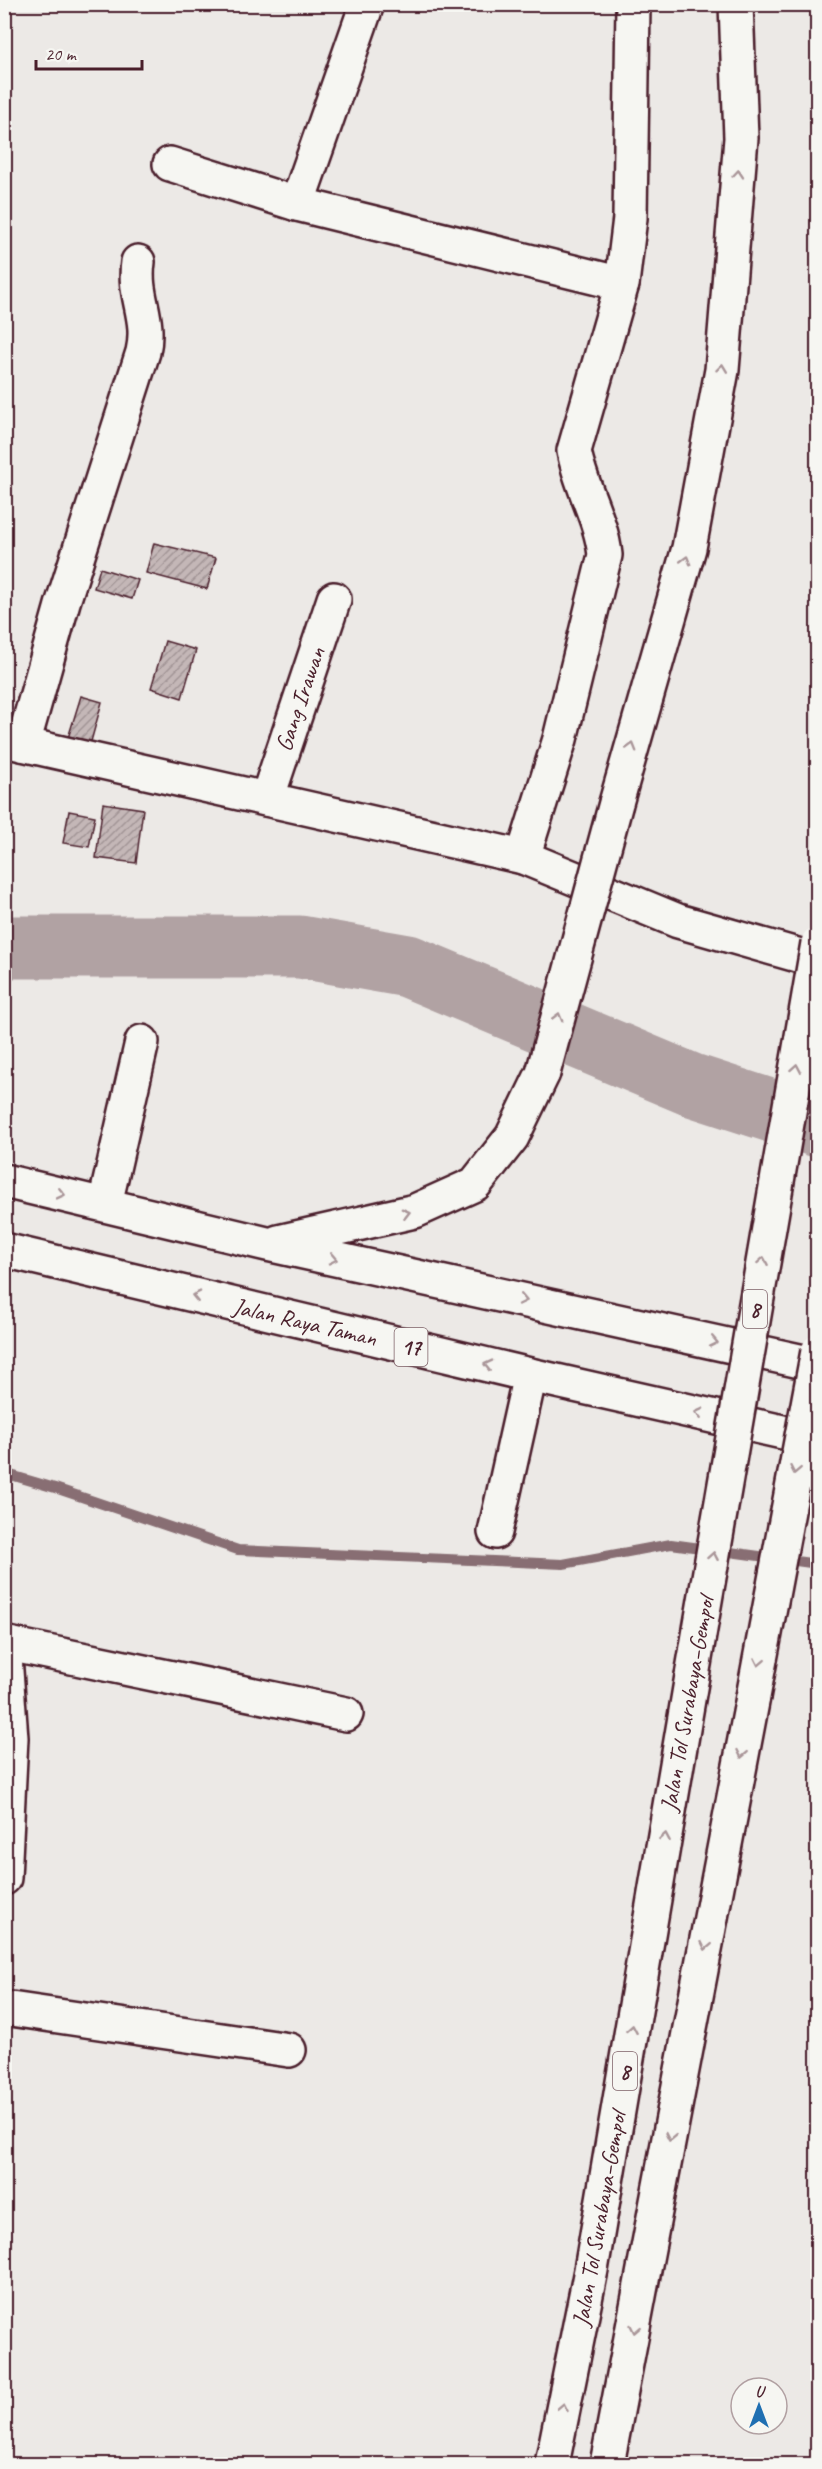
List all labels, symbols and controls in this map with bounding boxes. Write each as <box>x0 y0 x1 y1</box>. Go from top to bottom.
scale bar <box>36 33 142 71</box>
text: 20 m <box>45 43 78 65</box>
one-way arrow <box>731 169 744 178</box>
one-way arrow <box>715 363 728 373</box>
one-way arrow <box>679 555 691 566</box>
street label: Gang Irawan <box>268 643 332 755</box>
one-way arrow <box>625 742 637 753</box>
one-way arrow <box>551 1012 563 1023</box>
one-way arrow <box>789 1064 802 1074</box>
one-way arrow <box>56 1186 66 1199</box>
one-way arrow <box>401 1207 411 1220</box>
one-way arrow <box>328 1251 338 1264</box>
one-way arrow <box>756 1256 769 1266</box>
one-way arrow <box>192 1290 202 1303</box>
road number: 8 <box>743 1290 767 1328</box>
street label: Jalan Raya Taman <box>229 1291 380 1353</box>
one-way arrow <box>518 1293 528 1306</box>
road number: 17 <box>394 1328 428 1366</box>
one-way arrow <box>709 1335 719 1348</box>
one-way arrow <box>483 1360 493 1373</box>
one-way arrow <box>694 1407 704 1420</box>
one-way arrow <box>789 1465 802 1475</box>
one-way arrow <box>706 1552 718 1561</box>
street label: Jalan Tol Surabaya–Gempol <box>653 1591 721 1815</box>
one-way arrow <box>753 1657 766 1667</box>
one-way arrow <box>736 1749 749 1759</box>
one-way arrow <box>658 1833 671 1843</box>
one-way arrow <box>700 1940 713 1950</box>
one-way arrow <box>625 2025 638 2035</box>
road number: 8 <box>613 2052 637 2090</box>
street label: Jalan Tol Surabaya–Gempol <box>565 2106 633 2330</box>
one-way arrow <box>664 2132 677 2142</box>
one-way arrow <box>629 2324 641 2334</box>
north arrow <box>729 2376 789 2436</box>
text: U <box>755 2382 766 2402</box>
one-way arrow <box>556 2402 569 2412</box>

